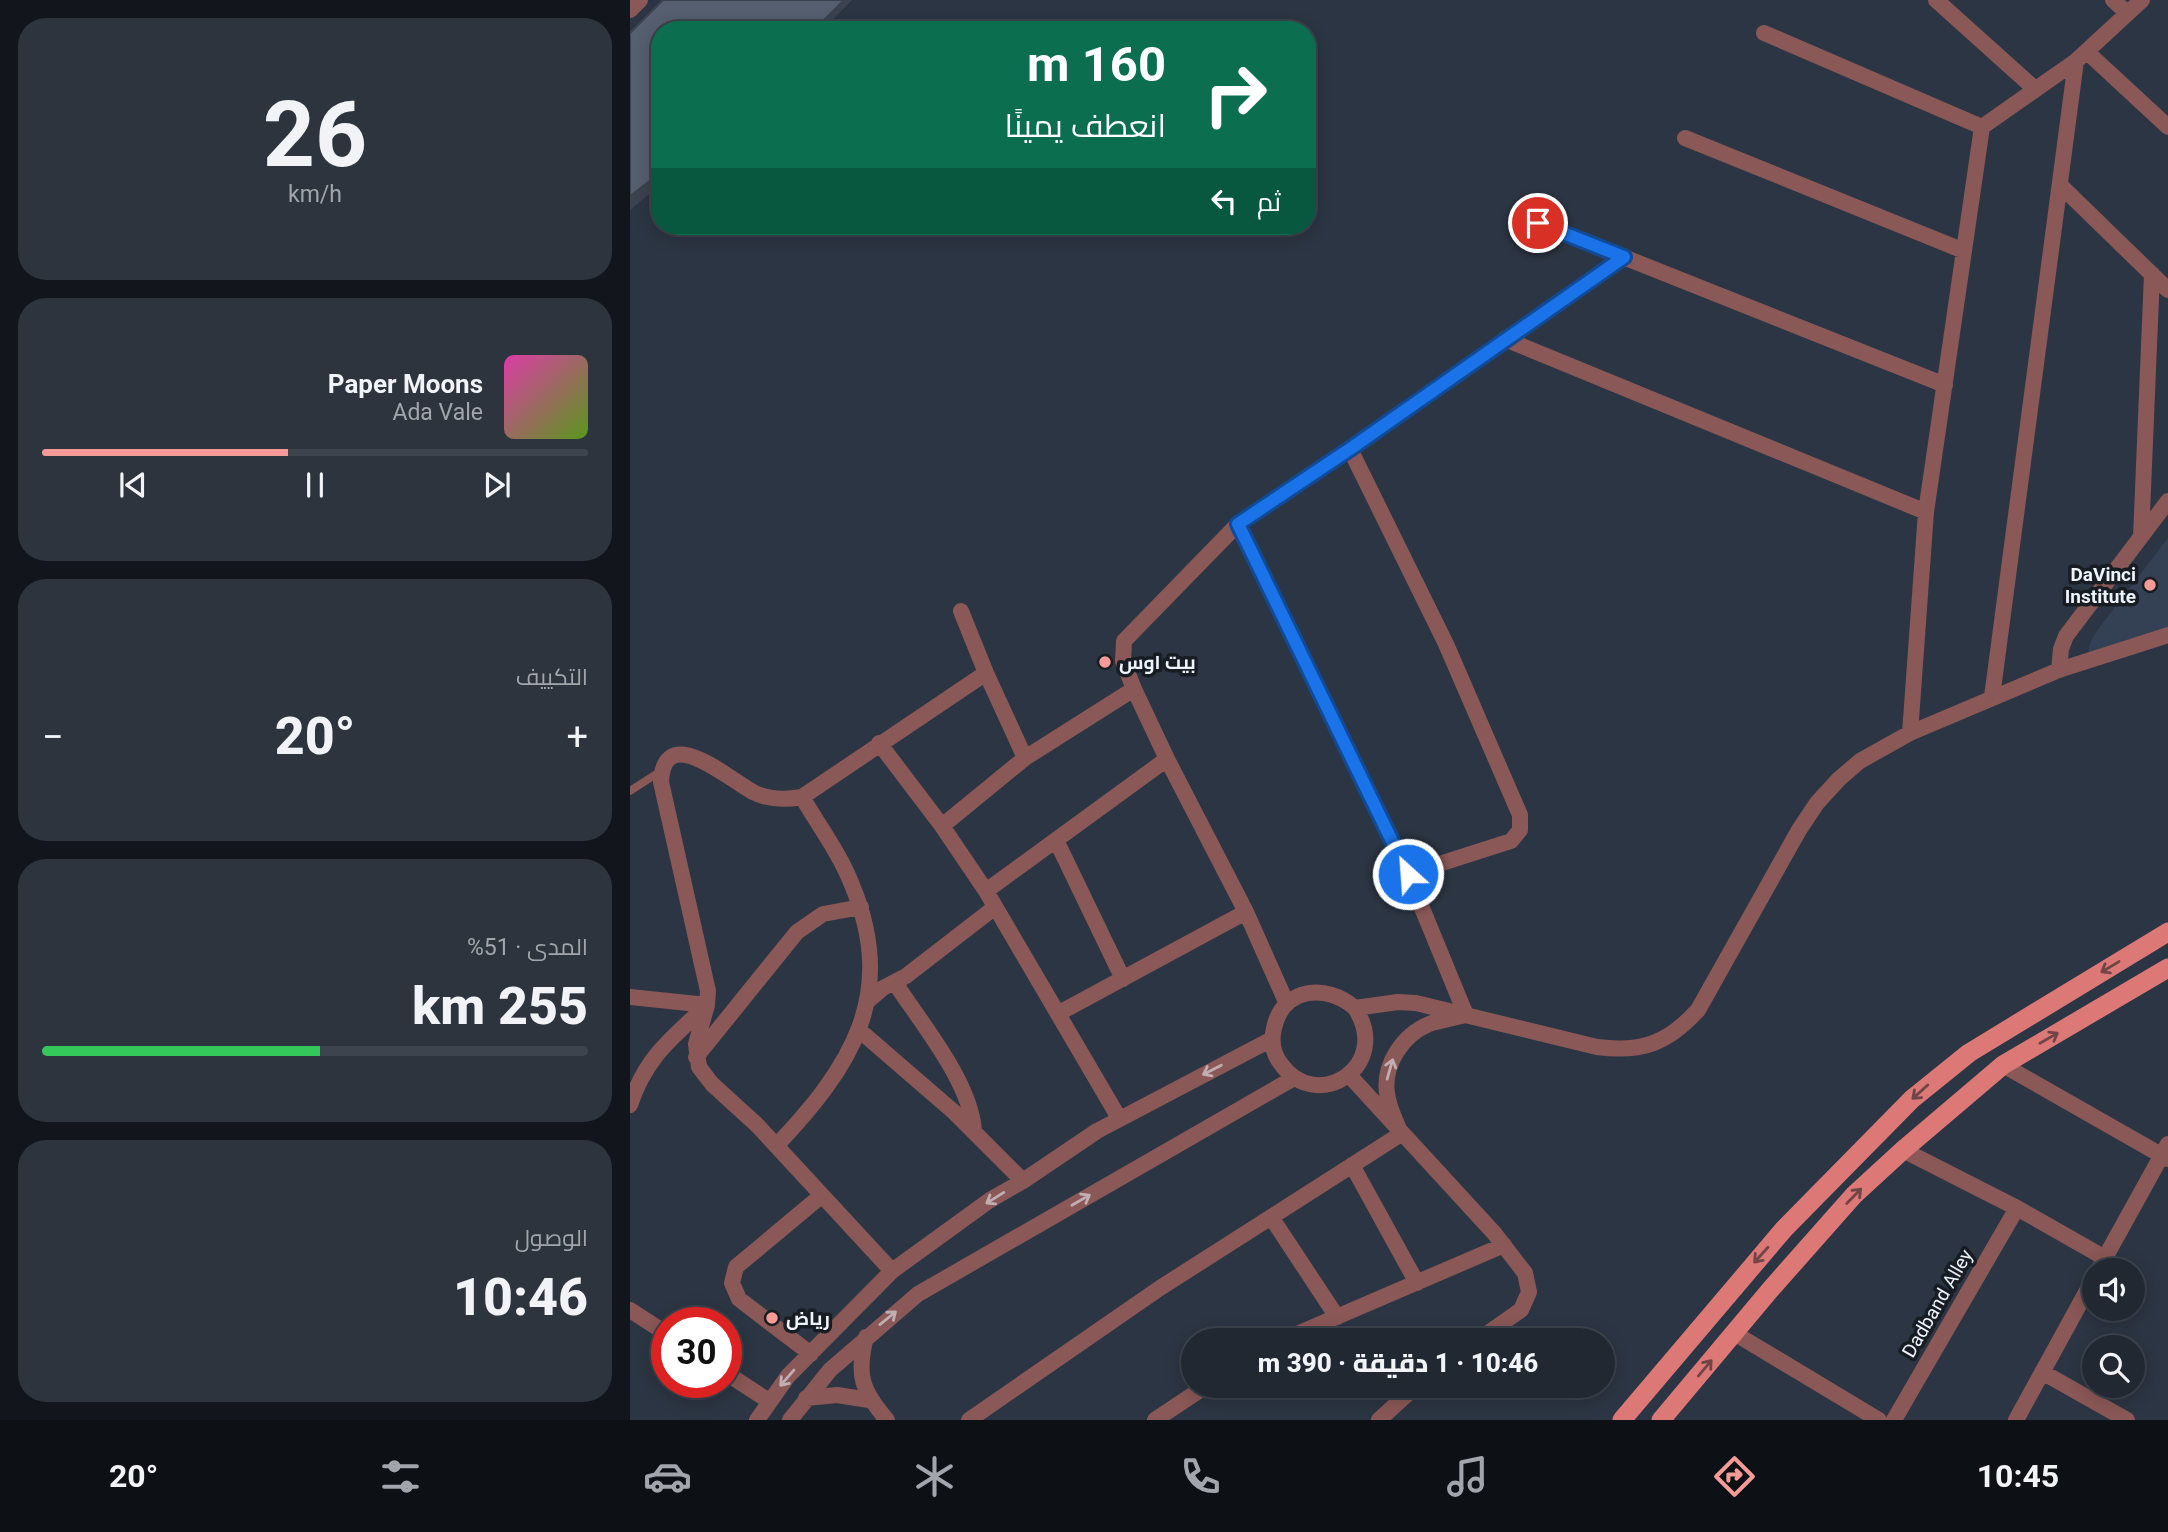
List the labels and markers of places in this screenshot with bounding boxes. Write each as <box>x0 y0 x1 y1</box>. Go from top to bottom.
pin <box>1508 193 1568 253</box>
place label: DaVinci Institute <box>2065 563 2136 608</box>
marker: DaVinci Institute <box>2142 577 2158 593</box>
place label: بيت اوس <box>1119 651 1196 674</box>
marker: بيت اوس <box>1097 654 1113 670</box>
place label: رياض <box>786 1307 830 1330</box>
marker: رياض <box>764 1310 780 1326</box>

